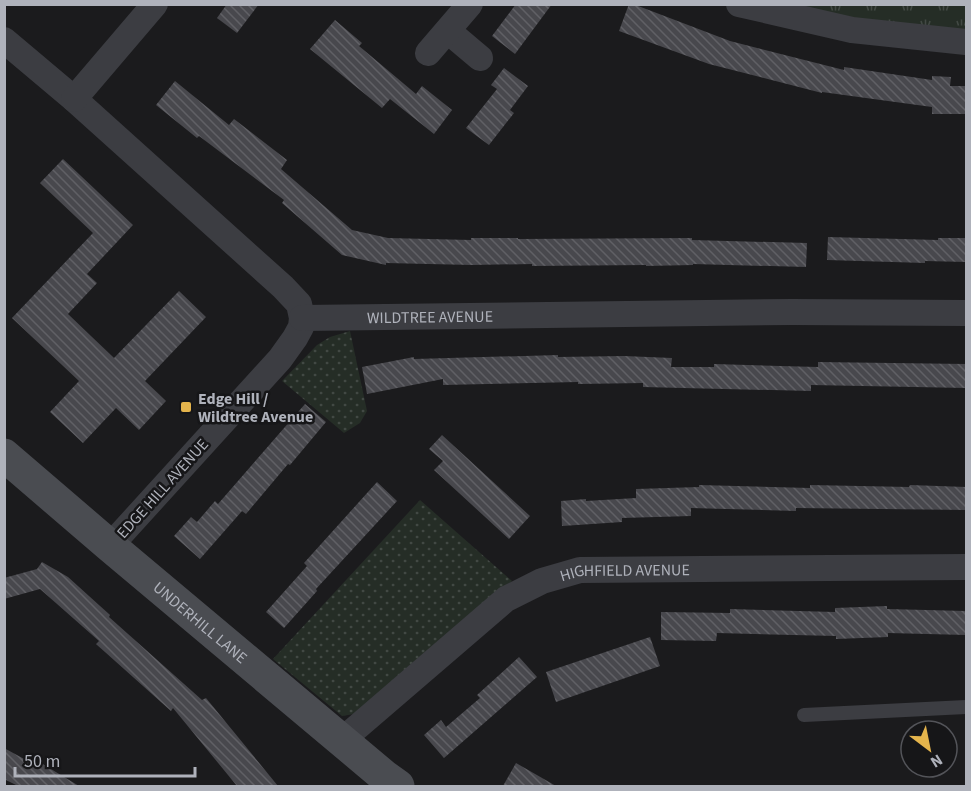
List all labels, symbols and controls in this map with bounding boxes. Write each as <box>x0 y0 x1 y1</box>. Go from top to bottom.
street label: WILDTREE AVENUE <box>367 306 493 329</box>
place label: Edge Hill / Wildtree Avenue <box>198 388 313 428</box>
marker: Edge Hill / Wildtree Avenue <box>179 400 193 414</box>
street label: EDGE HILL AVENUE <box>112 434 214 543</box>
street label: HIGHFIELD AVENUE <box>557 559 690 587</box>
street label: UNDERHILL LANE <box>148 577 252 669</box>
north arrow <box>899 719 959 779</box>
scale bar <box>15 740 195 778</box>
text: 50 m <box>24 749 60 774</box>
text: N <box>926 749 947 773</box>

